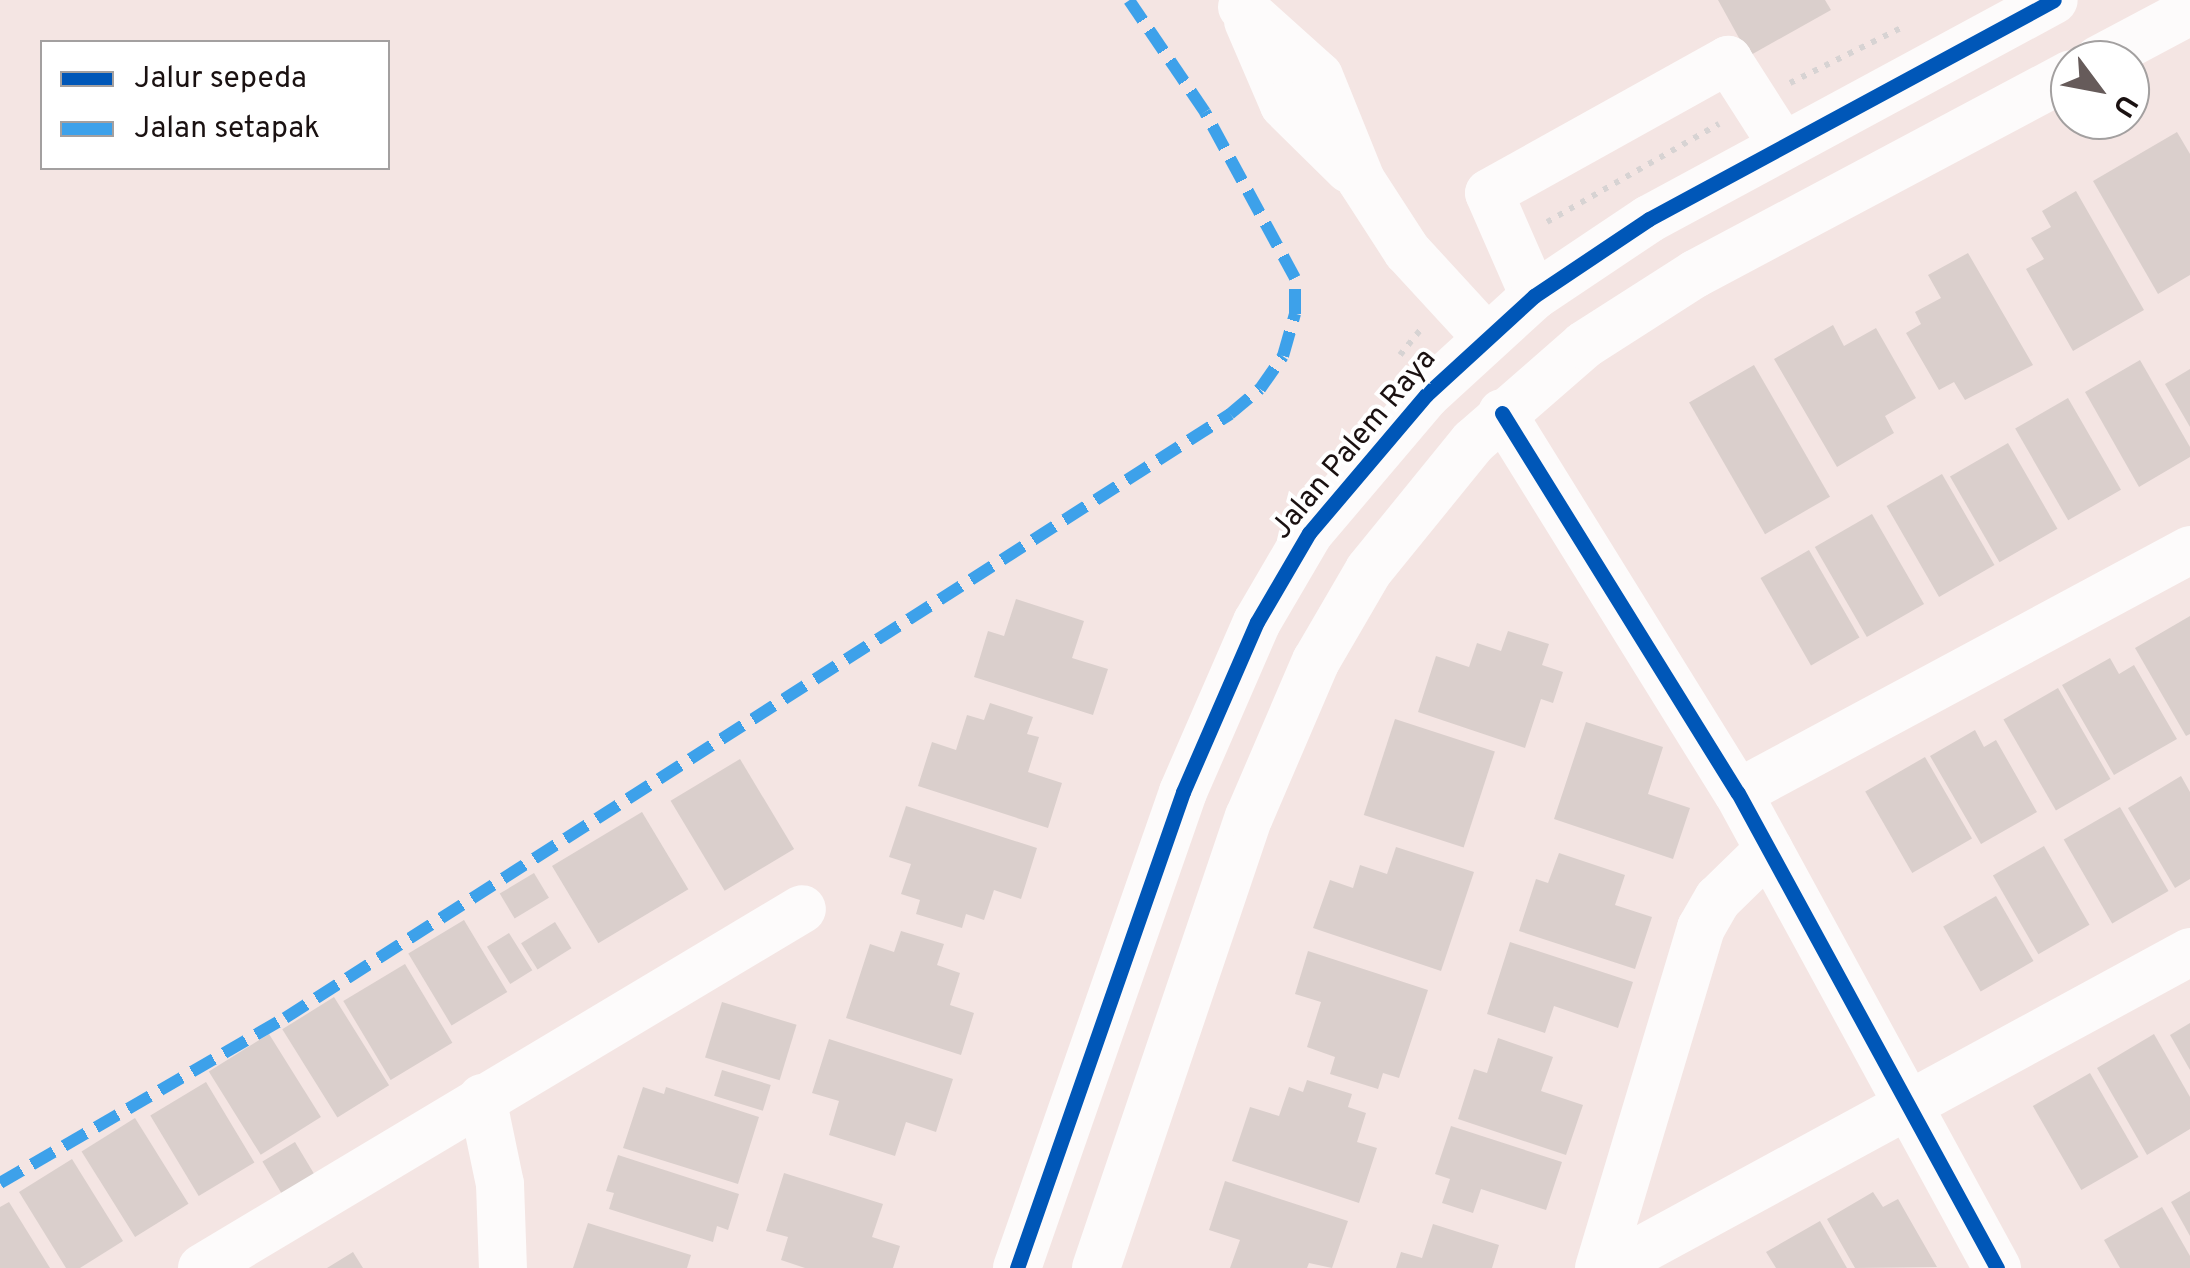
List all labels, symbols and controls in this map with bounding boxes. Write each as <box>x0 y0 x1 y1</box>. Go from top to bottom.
legend <box>40 40 390 170</box>
north arrow <box>2050 40 2150 140</box>
text: Jalur sepeda <box>134 61 307 98</box>
text: U <box>2103 87 2144 123</box>
text: Jalan setapak <box>134 111 320 148</box>
street label: Jalan Palem Raya <box>1265 343 1445 547</box>

